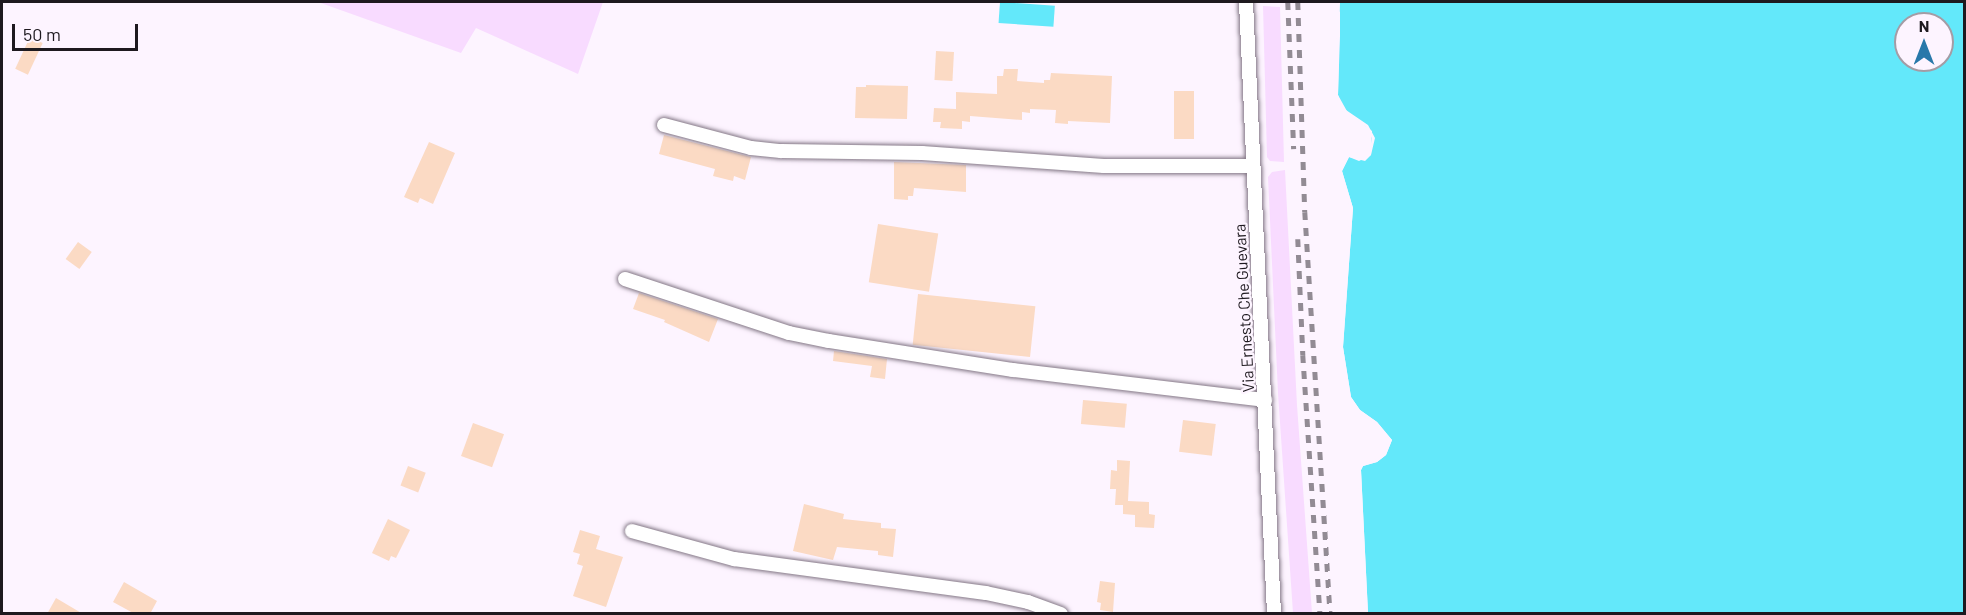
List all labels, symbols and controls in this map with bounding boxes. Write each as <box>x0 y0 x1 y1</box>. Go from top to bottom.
scale bar <box>15 12 141 50</box>
north arrow <box>1894 12 1954 72</box>
text: N <box>1919 16 1929 35</box>
text: 50 m <box>23 23 61 45</box>
street label: Via Ernesto Che Guevara <box>1230 223 1258 393</box>

